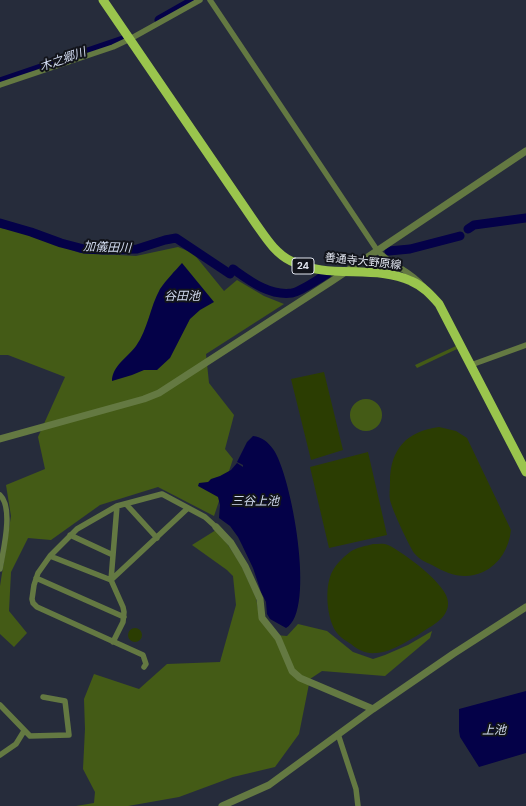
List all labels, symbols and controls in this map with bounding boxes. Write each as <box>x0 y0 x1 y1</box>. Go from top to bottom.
water label: 木之郷川 <box>38 45 88 75</box>
water label: 加儀田川 <box>83 240 131 256</box>
street label: 善通寺大野原線 <box>324 251 402 273</box>
road number: 24 <box>292 258 314 274</box>
water label: 谷田池 <box>164 290 200 304</box>
water label: 三谷上池 <box>231 495 279 509</box>
water label: 上池 <box>482 724 506 738</box>

